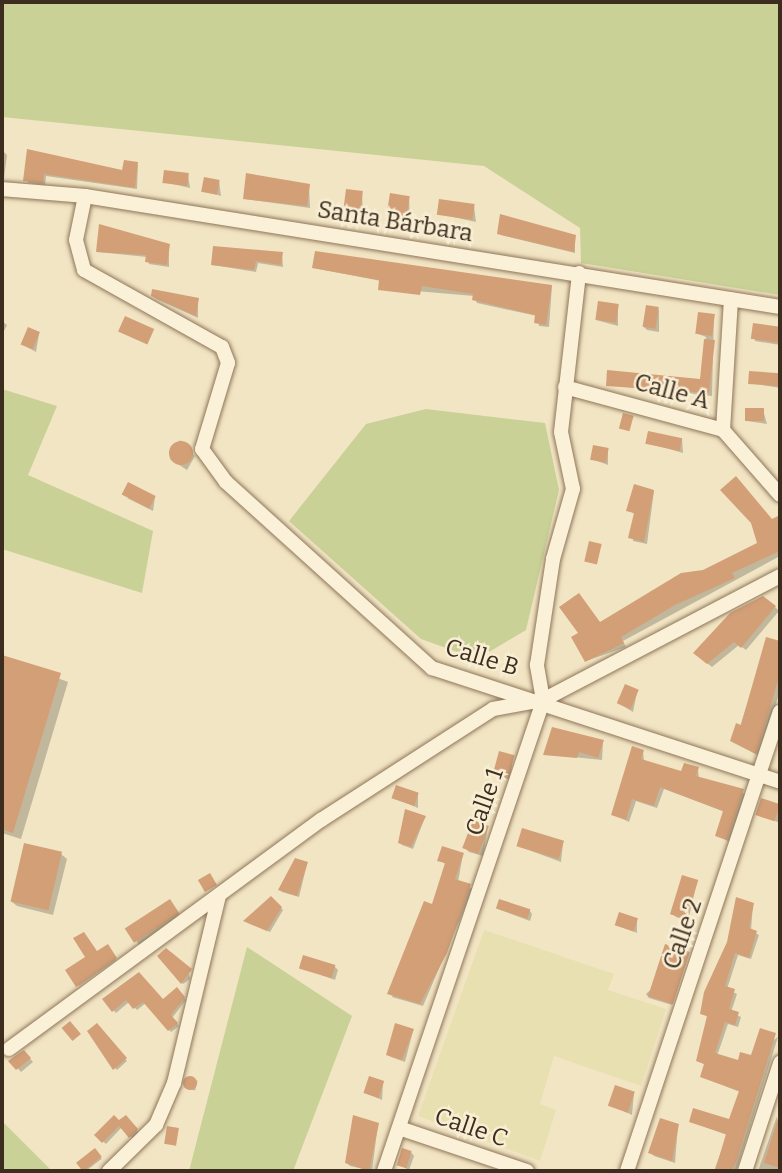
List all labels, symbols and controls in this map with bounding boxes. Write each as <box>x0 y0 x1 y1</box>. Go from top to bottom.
street label: Santa Bárbara <box>315 196 475 248</box>
street label: Calle A <box>631 368 713 416</box>
street label: Calle B <box>442 633 522 683</box>
street label: Calle 1 <box>460 764 510 840</box>
street label: Calle 2 <box>658 895 708 973</box>
street label: Calle C <box>431 1102 511 1154</box>

